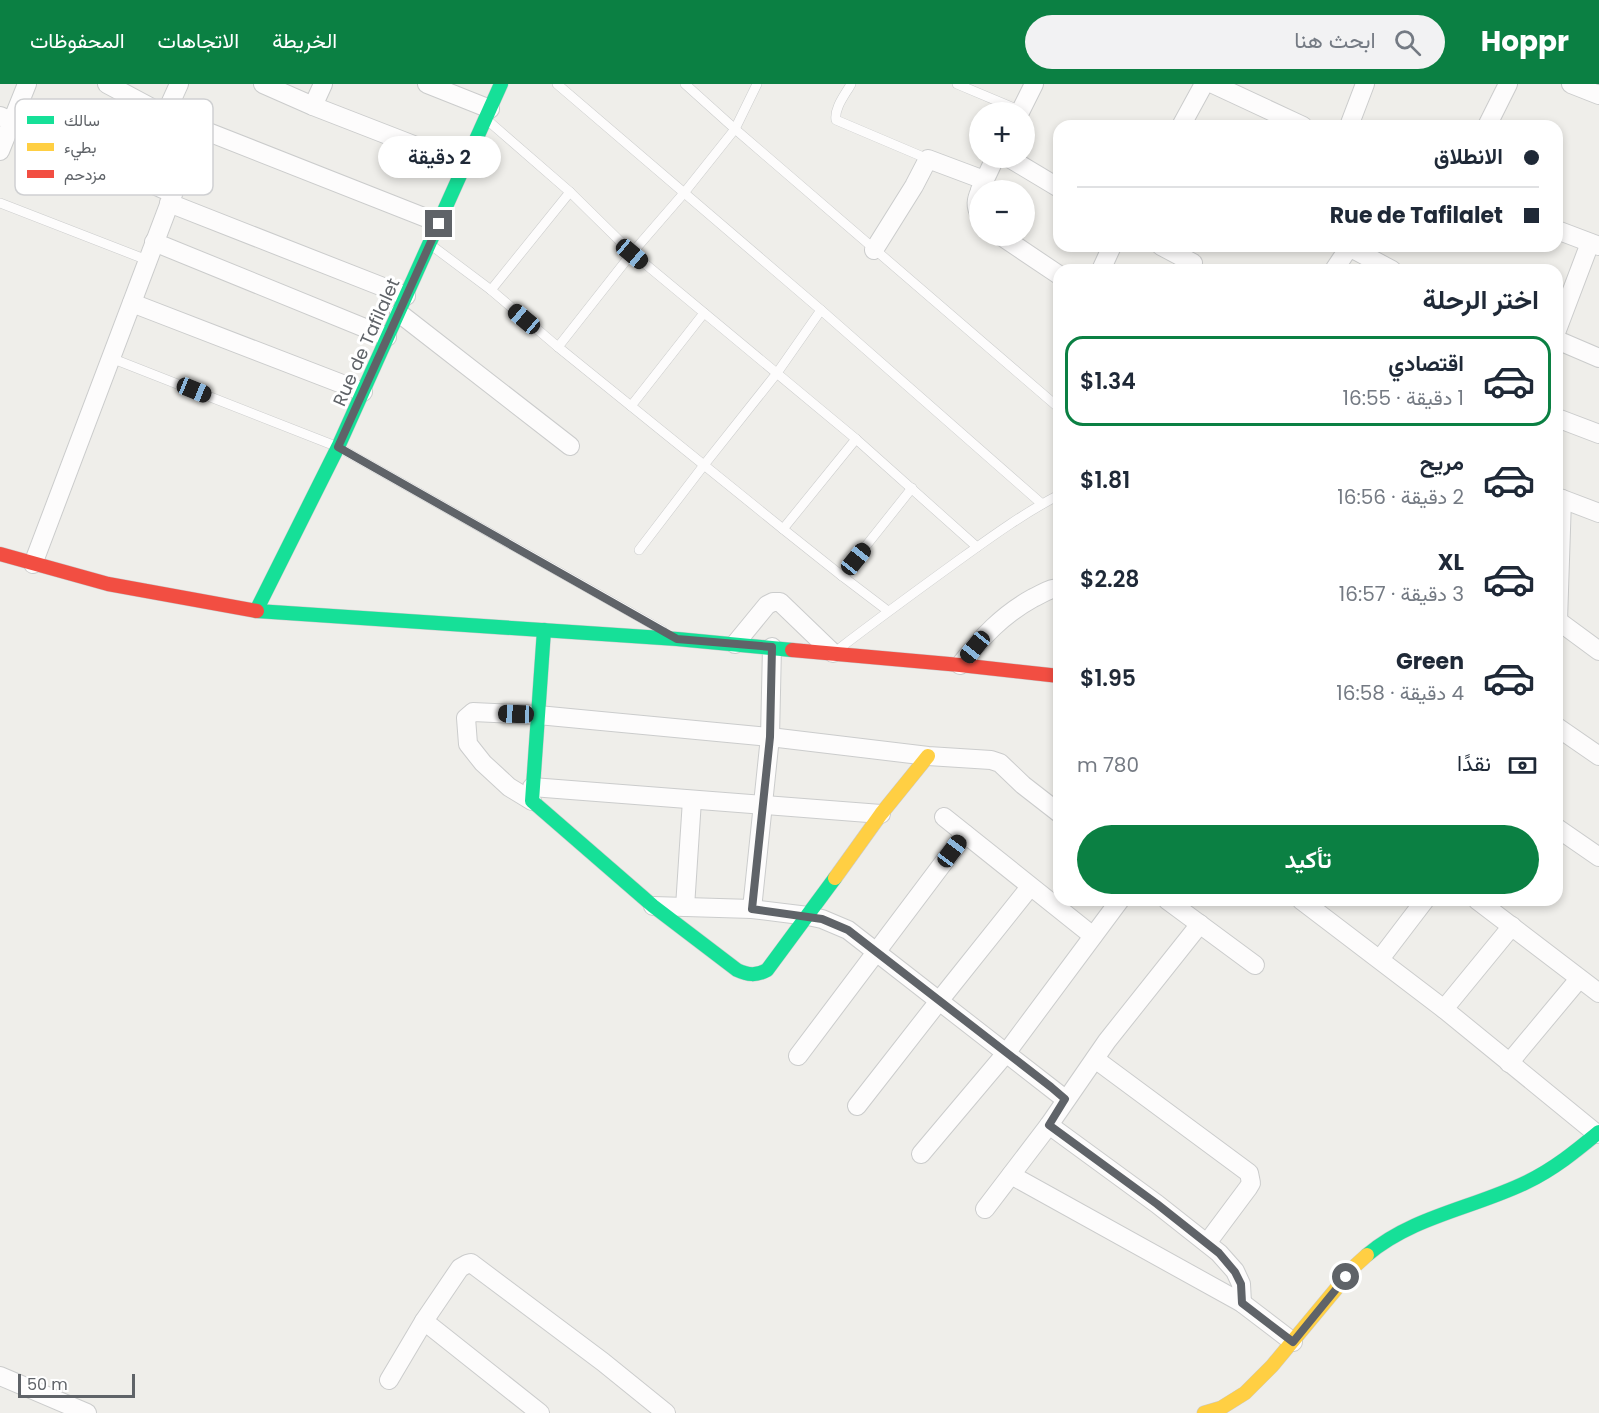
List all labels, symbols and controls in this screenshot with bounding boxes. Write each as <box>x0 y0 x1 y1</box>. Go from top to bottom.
search box <box>1025 15 1445 69</box>
text: Hoppr <box>1481 22 1569 61</box>
text: ابحث هنا <box>1294 25 1376 56</box>
text: المحفوظات <box>30 26 125 55</box>
text: الاتجاهات <box>158 26 239 55</box>
text: الخريطة <box>272 26 337 55</box>
icon: search <box>1391 26 1424 59</box>
legend <box>15 99 213 195</box>
map controls <box>969 102 1035 246</box>
button: + <box>969 102 1035 168</box>
text: سالك <box>64 109 100 132</box>
text: بطيء <box>64 136 96 161</box>
callout: 2 دقيقة <box>378 137 500 179</box>
text: الانطلاق <box>1434 141 1503 172</box>
text: 2 دقيقة <box>408 143 471 171</box>
text: مزدحم <box>64 163 106 186</box>
button: − <box>969 180 1035 246</box>
text: Rue de Tafilalet <box>1330 200 1503 231</box>
route end <box>425 210 452 237</box>
car <box>612 236 652 272</box>
street label: Rue de Tafilalet <box>327 274 405 410</box>
text: اختر الرحلة <box>1423 281 1539 318</box>
car <box>504 301 544 337</box>
text: اقتصادي <box>1388 348 1464 379</box>
icon: car <box>1482 354 1536 408</box>
text: $1.34 <box>1080 366 1136 397</box>
car <box>174 375 214 405</box>
text: 1 دقيقة · 16:55 <box>1343 384 1464 412</box>
text: مريح <box>1420 447 1464 478</box>
icon: car <box>1482 453 1536 507</box>
text: $1.81 <box>1080 465 1130 496</box>
text: 2 دقيقة · 16:56 <box>1337 483 1464 511</box>
car <box>838 539 874 579</box>
text: XL <box>1438 547 1464 578</box>
icon: car <box>1482 552 1536 606</box>
text: $2.28 <box>1080 564 1140 595</box>
text: 3 دقيقة · 16:57 <box>1339 580 1464 608</box>
car <box>957 627 993 667</box>
text: Green <box>1396 646 1464 677</box>
icon: car <box>1482 651 1536 705</box>
text: $1.95 <box>1080 663 1136 694</box>
text: 4 دقيقة · 16:58 <box>1336 679 1464 707</box>
car <box>498 704 534 724</box>
text: نقدًا <box>1457 748 1491 779</box>
icon: cash <box>1506 749 1539 782</box>
text: 780 m <box>1077 751 1139 779</box>
button: تأكيد <box>1077 825 1539 894</box>
car <box>934 831 970 871</box>
route start <box>1332 1263 1359 1290</box>
scale bar <box>18 1371 135 1398</box>
text: 50 m <box>27 1373 68 1396</box>

